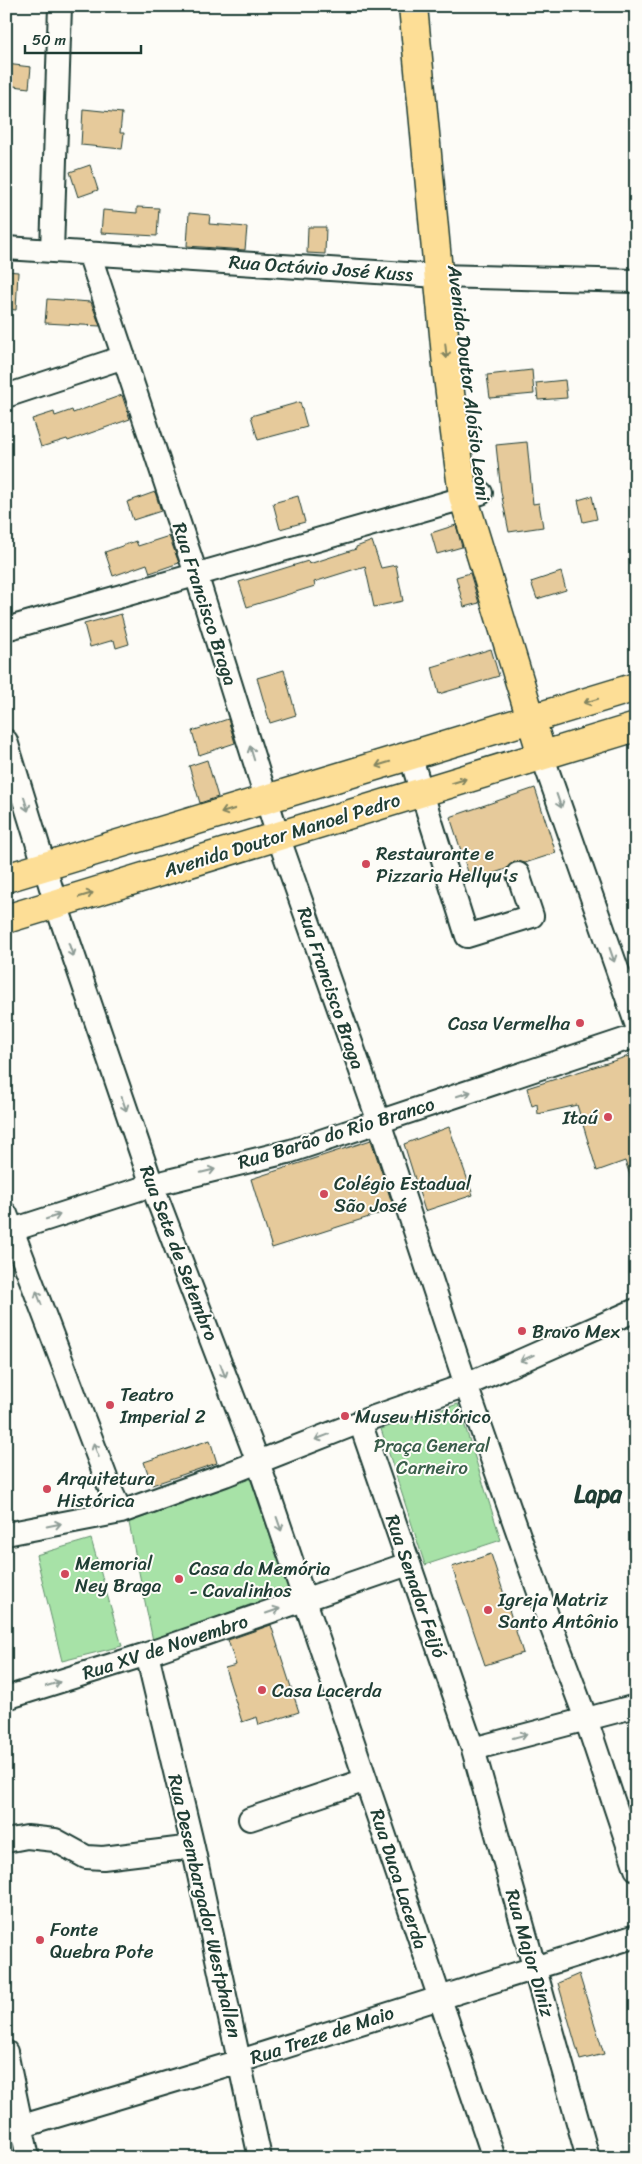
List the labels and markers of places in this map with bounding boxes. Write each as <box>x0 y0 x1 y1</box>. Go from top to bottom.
place label: Restaurante e Pizzaria Hellyu's <box>376 837 518 892</box>
marker: Restaurante e Pizzaria Hellyu's <box>360 858 372 870</box>
place label: Casa Vermelha <box>448 1007 570 1040</box>
marker: Casa Vermelha <box>574 1017 586 1029</box>
place label: Itaú <box>561 1101 599 1134</box>
marker: Itaú <box>602 1111 614 1123</box>
place label: Colégio Estadual São José <box>334 1167 472 1222</box>
marker: Colégio Estadual São José <box>318 1188 330 1200</box>
place label: Bravo Mex <box>532 1315 620 1348</box>
marker: Bravo Mex <box>516 1325 528 1337</box>
place label: Teatro Imperial 2 <box>119 1378 206 1433</box>
marker: Teatro Imperial 2 <box>104 1399 116 1411</box>
place label: Museu Histórico <box>355 1400 491 1433</box>
marker: Museu Histórico <box>339 1410 351 1422</box>
place label: Arquitetura Histórica <box>56 1462 155 1517</box>
marker: Arquitetura Histórica <box>41 1483 53 1495</box>
place label: Memorial Ney Braga <box>75 1547 162 1602</box>
place label: Casa da Memória - Cavalinhos <box>189 1552 331 1607</box>
marker: Memorial Ney Braga <box>59 1568 71 1580</box>
marker: Casa da Memória - Cavalinhos <box>173 1573 185 1585</box>
place label: Igreja Matriz Santo Antônio <box>497 1583 619 1638</box>
marker: Igreja Matriz Santo Antônio <box>482 1604 494 1616</box>
place label: Casa Lacerda <box>272 1674 382 1707</box>
marker: Casa Lacerda <box>256 1684 268 1696</box>
place label: Fonte Quebra Pote <box>50 1913 154 1968</box>
marker: Fonte Quebra Pote <box>34 1934 46 1946</box>

